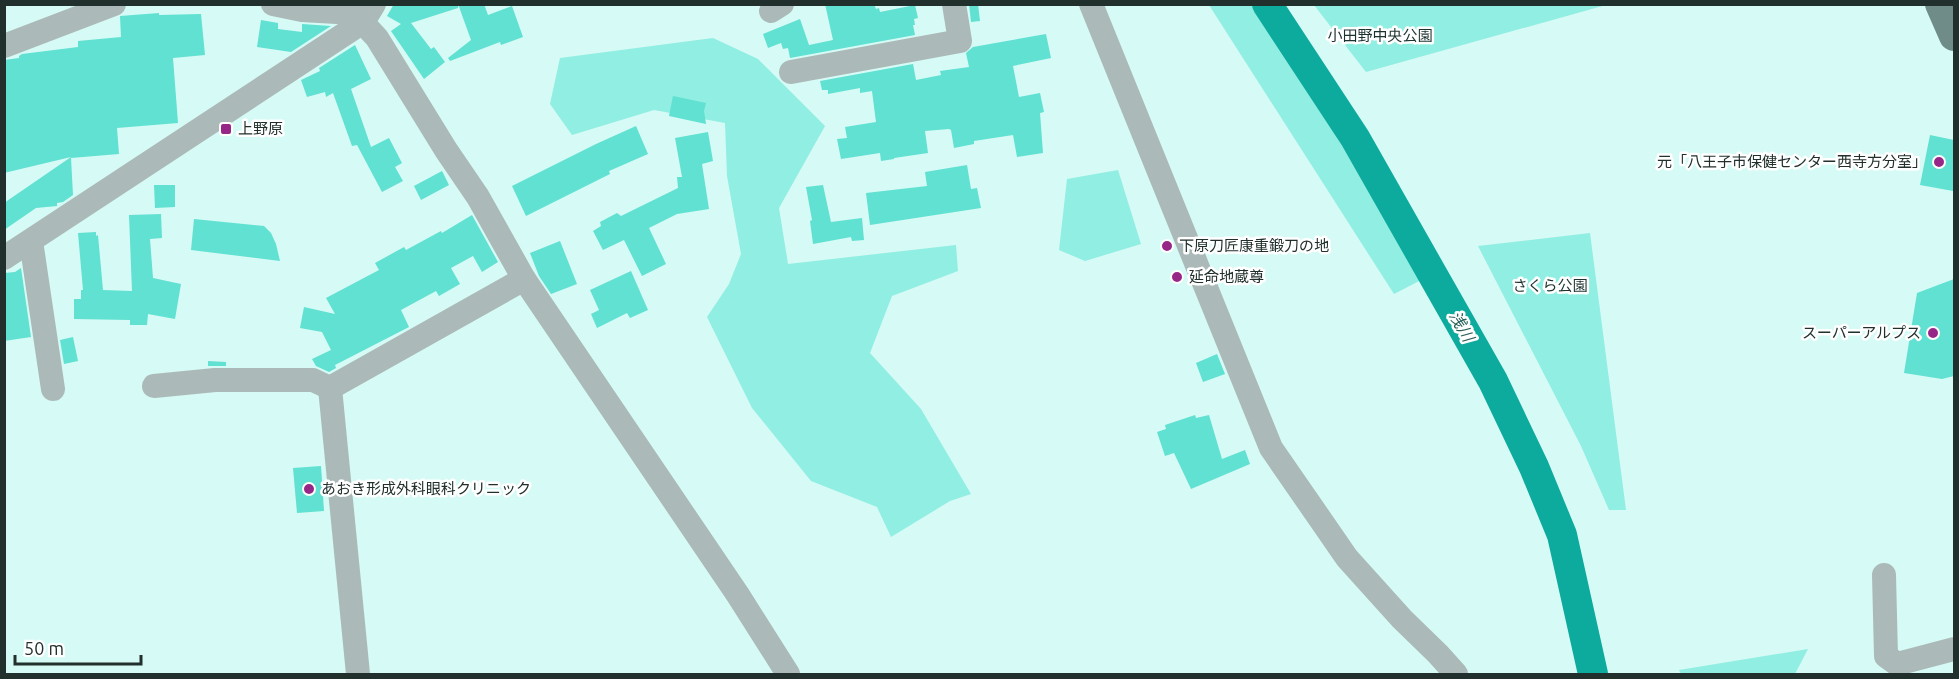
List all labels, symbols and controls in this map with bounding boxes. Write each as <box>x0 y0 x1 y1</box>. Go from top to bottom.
park label: 小田野中央公園 <box>1327 27 1433 44</box>
place label: 上野原 <box>238 120 283 137</box>
marker: 上野原 <box>219 122 233 136</box>
place label: 元「八王子市保健センター西寺方分室」 <box>1657 153 1927 170</box>
marker: 元「八王子市保健センター西寺方分室」 <box>1932 155 1946 169</box>
place label: 下原刀匠康重鍛刀の地 <box>1179 237 1329 254</box>
marker: 下原刀匠康重鍛刀の地 <box>1160 239 1174 253</box>
place label: 延命地蔵尊 <box>1189 268 1264 285</box>
marker: 延命地蔵尊 <box>1170 270 1184 284</box>
park label: さくら公園 <box>1512 277 1588 294</box>
water label: 浅川 <box>1446 308 1479 346</box>
place label: スーパーアルプス <box>1802 324 1921 341</box>
marker: スーパーアルプス <box>1926 326 1940 340</box>
place label: あおき形成外科眼科クリニック <box>321 480 531 497</box>
marker: あおき形成外科眼科クリニック <box>302 482 316 496</box>
scale bar <box>15 628 141 666</box>
text: 50 m <box>24 638 64 658</box>

